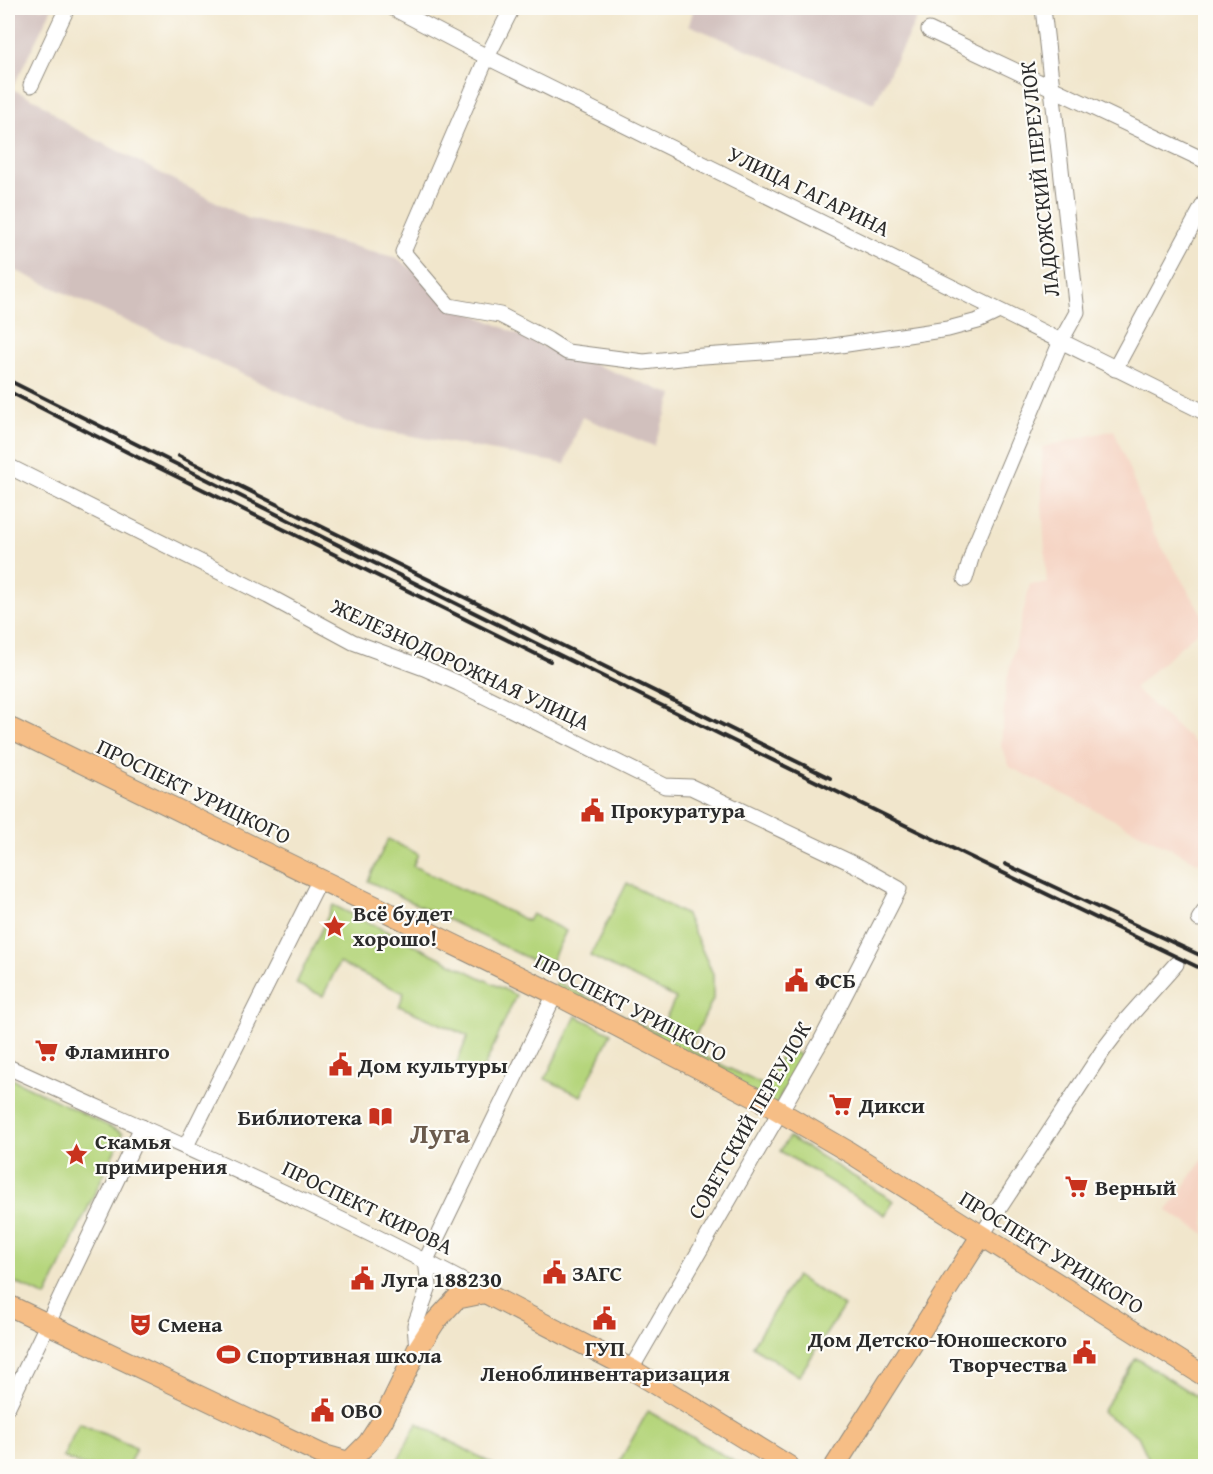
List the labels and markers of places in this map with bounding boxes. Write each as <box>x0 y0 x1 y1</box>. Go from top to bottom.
place label: Прокуратура <box>611 794 746 826</box>
public building icon: Прокуратура <box>580 797 606 823</box>
place label: Всё будет хорошо! <box>353 897 452 954</box>
place icon: Всё будет хорошо! <box>322 913 348 939</box>
place label: ФСБ <box>815 964 856 996</box>
public building icon: ФСБ <box>784 967 810 993</box>
place label: Фламинго <box>65 1035 170 1067</box>
supermarket icon: Фламинго <box>34 1038 60 1064</box>
place label: Дом культуры <box>357 1049 508 1081</box>
public building icon: Дом культуры <box>327 1052 353 1078</box>
place label: Дикси <box>858 1089 925 1121</box>
supermarket icon: Дикси <box>828 1092 854 1118</box>
place label: Библиотека <box>238 1101 363 1133</box>
library icon: Библиотека <box>367 1104 393 1130</box>
place label: Скамья примирения <box>95 1125 227 1182</box>
place icon: Скамья примирения <box>64 1141 90 1167</box>
place label: Верный <box>1095 1171 1176 1203</box>
supermarket icon: Верный <box>1064 1174 1090 1200</box>
place label: ЗАГС <box>572 1257 622 1289</box>
public building icon: ЗАГС <box>541 1260 567 1286</box>
place label: Луга 188230 <box>381 1263 502 1295</box>
public building icon: Луга 188230 <box>350 1266 376 1292</box>
public building icon: ГУП Леноблинвентаризация <box>592 1306 618 1332</box>
place label: Смена <box>158 1308 223 1340</box>
theatre icon: Смена <box>127 1311 153 1337</box>
place label: Дом Детско-Юношеского Творчества <box>807 1323 1068 1380</box>
place label: ГУП Леноблинвентаризация <box>480 1332 730 1389</box>
place label: Спортивная школа <box>247 1339 442 1371</box>
public building icon: Дом Детско-Юношеского Творчества <box>1072 1339 1098 1365</box>
sports icon: Спортивная школа <box>216 1342 242 1368</box>
place label: ОВО <box>341 1394 382 1426</box>
public building icon: ОВО <box>310 1397 336 1423</box>

